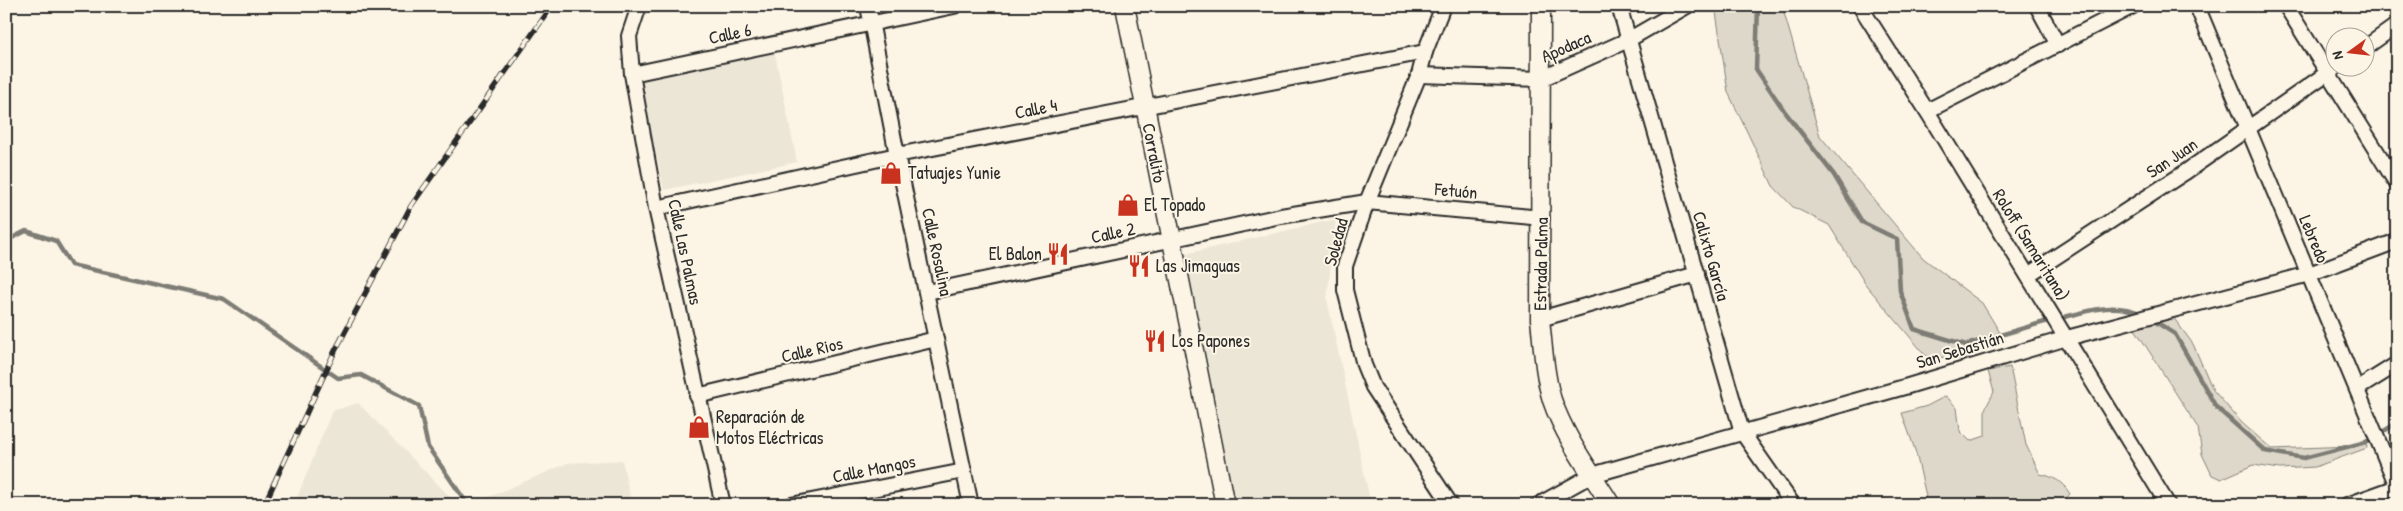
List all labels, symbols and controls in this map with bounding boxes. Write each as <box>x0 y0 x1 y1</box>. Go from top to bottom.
street label: Calle 6 <box>706 17 754 50</box>
street label: Apodaca <box>1537 25 1595 69</box>
north arrow <box>2326 28 2376 78</box>
text: N <box>2327 49 2347 62</box>
street label: Calle 4 <box>1013 92 1060 125</box>
street label: Corralito <box>1136 121 1173 185</box>
street label: San Juan <box>2141 131 2202 184</box>
shop icon: Tatuajes Yunie <box>878 160 904 186</box>
place label: Tatuajes Yunie <box>908 160 1001 185</box>
street label: Fetuón <box>1433 176 1478 205</box>
street label: Roloff (Samaritana) <box>1987 184 2076 305</box>
shop icon: El Topado <box>1115 192 1141 218</box>
place label: El Topado <box>1144 192 1206 217</box>
street label: Calle Las Palmas <box>662 197 709 307</box>
street label: Calle Rosalina <box>916 206 959 298</box>
street label: Calixto García <box>1687 208 1736 304</box>
street label: Lebredo <box>2293 211 2336 267</box>
street label: Soledad <box>1317 215 1354 269</box>
street label: Calle 2 <box>1089 216 1138 249</box>
street label: Estrada Palma <box>1527 217 1554 311</box>
place label: El Balon <box>989 241 1042 266</box>
restaurant icon: El Balon <box>1045 241 1071 267</box>
restaurant icon: Las Jimaguas <box>1126 253 1152 279</box>
place label: Las Jimaguas <box>1156 253 1240 278</box>
street label: San Sebastián <box>1913 324 2006 375</box>
restaurant icon: Los Papones <box>1142 328 1168 354</box>
place label: Los Papones <box>1172 328 1250 353</box>
street label: Calle Rios <box>779 330 845 369</box>
place label: Reparación de Motos Eléctricas <box>716 404 824 450</box>
shop icon: Reparación de Motos Eléctricas <box>686 414 712 440</box>
street label: Calle Mangos <box>830 448 918 489</box>

